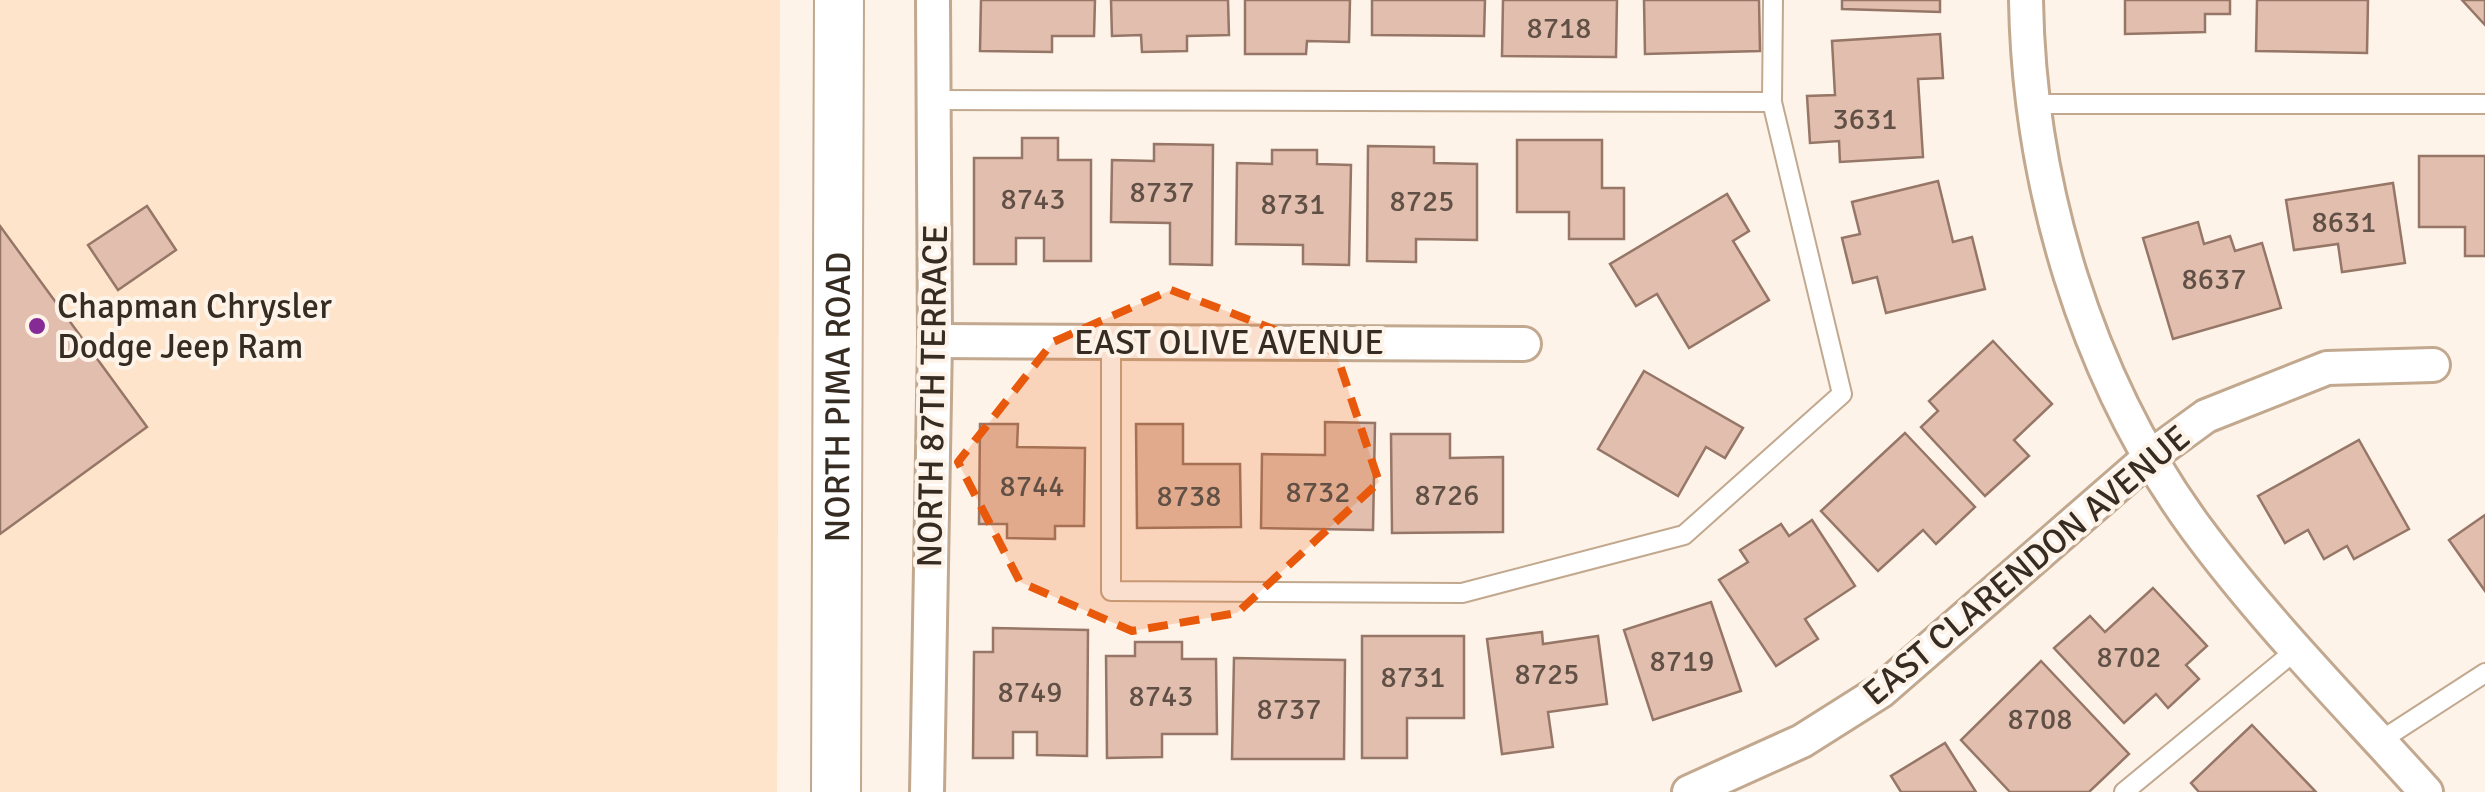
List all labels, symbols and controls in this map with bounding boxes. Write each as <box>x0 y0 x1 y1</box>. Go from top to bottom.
house number: 8718 <box>1527 10 1591 47</box>
house number: 3631 <box>1833 101 1897 138</box>
house number: 8737 <box>1130 174 1194 211</box>
house number: 8743 <box>1001 181 1065 218</box>
house number: 8725 <box>1390 183 1454 220</box>
house number: 8731 <box>1261 186 1325 223</box>
house number: 8631 <box>2312 204 2376 241</box>
street label: NORTH 87TH TERRACE <box>908 224 957 568</box>
street label: NORTH PIMA ROAD <box>816 252 860 542</box>
house number: 8637 <box>2182 261 2246 298</box>
place label: Chapman Chrysler Dodge Jeep Ram <box>57 285 332 368</box>
marker: Chapman Chrysler Dodge Jeep Ram <box>26 315 48 337</box>
street label: EAST OLIVE AVENUE <box>1074 321 1384 364</box>
street label: EAST CLARENDON AVENUE <box>1854 416 2199 715</box>
house number: 8744 <box>1000 468 1064 505</box>
house number: 8732 <box>1286 474 1350 511</box>
house number: 8726 <box>1415 477 1479 514</box>
house number: 8738 <box>1157 478 1221 515</box>
house number: 8702 <box>2097 639 2161 676</box>
house number: 8719 <box>1650 643 1714 680</box>
house number: 8725 <box>1515 656 1579 693</box>
house number: 8731 <box>1381 659 1445 696</box>
house number: 8749 <box>998 674 1062 711</box>
house number: 8743 <box>1129 678 1193 715</box>
house number: 8737 <box>1257 691 1321 728</box>
house number: 8708 <box>2008 701 2072 738</box>

